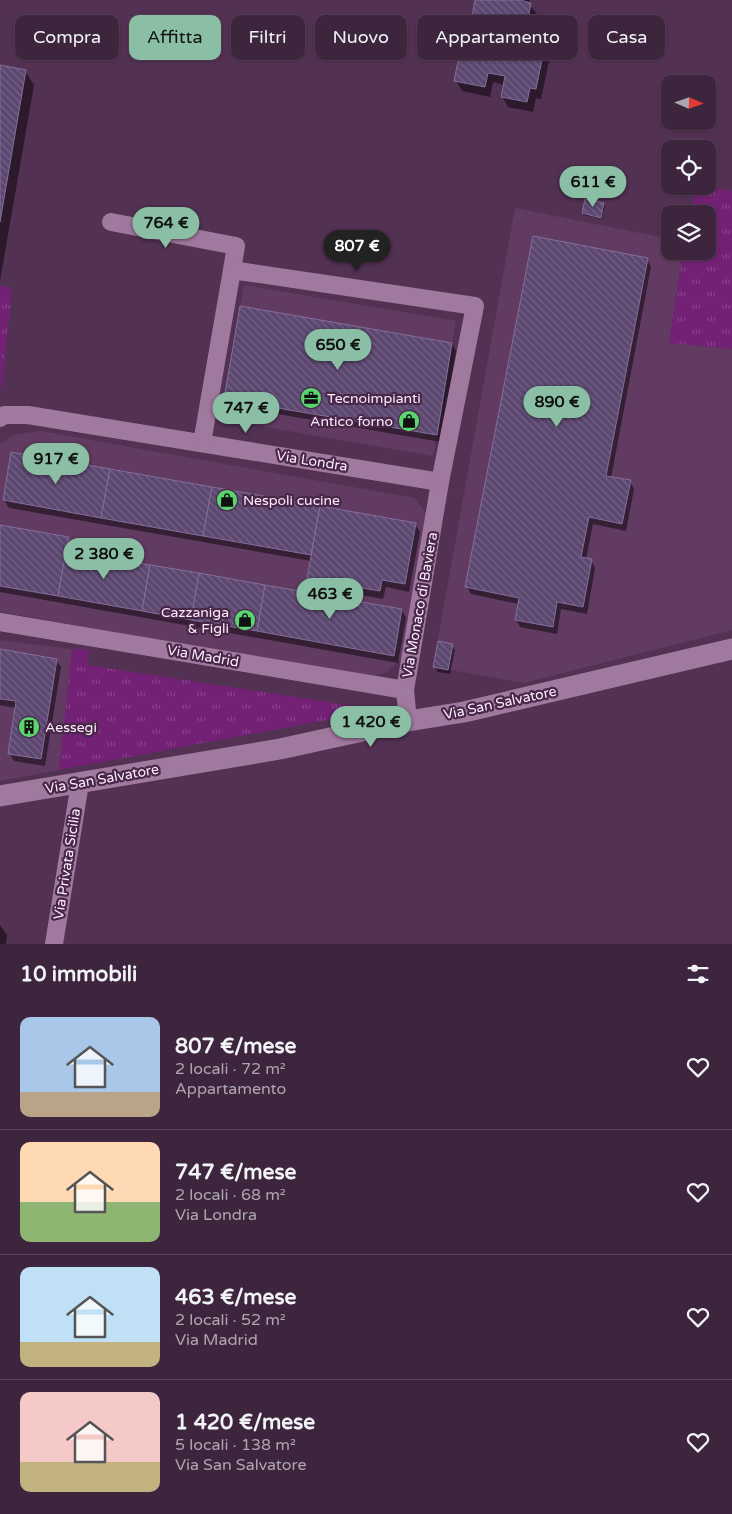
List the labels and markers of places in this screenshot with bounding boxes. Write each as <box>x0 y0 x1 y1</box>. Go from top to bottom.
pin: 611 € <box>558 166 628 208</box>
pin: 764 € <box>131 206 201 249</box>
pin: 807 € <box>322 230 392 272</box>
pin: 650 € <box>303 328 373 371</box>
office icon: Tecnoimpianti <box>299 386 323 410</box>
pin: 890 € <box>522 386 592 428</box>
place label: Tecnoimpianti <box>327 390 421 407</box>
pin: 747 € <box>211 392 281 434</box>
shop icon: Antico forno <box>397 409 421 433</box>
place label: Antico forno <box>310 413 393 430</box>
pin: 917 € <box>21 442 91 485</box>
shop icon: Nespoli cucine <box>215 488 239 512</box>
place label: Nespoli cucine <box>243 492 340 509</box>
pin: 2 380 € <box>58 538 150 580</box>
pin: 463 € <box>295 578 365 620</box>
place label: Cazzaniga & Figli <box>161 604 229 637</box>
shop icon: Cazzaniga & Figli <box>233 608 257 632</box>
pin: 1 420 € <box>325 706 417 748</box>
building icon: Aessegi <box>17 715 41 739</box>
place label: Aessegi <box>45 719 97 736</box>

